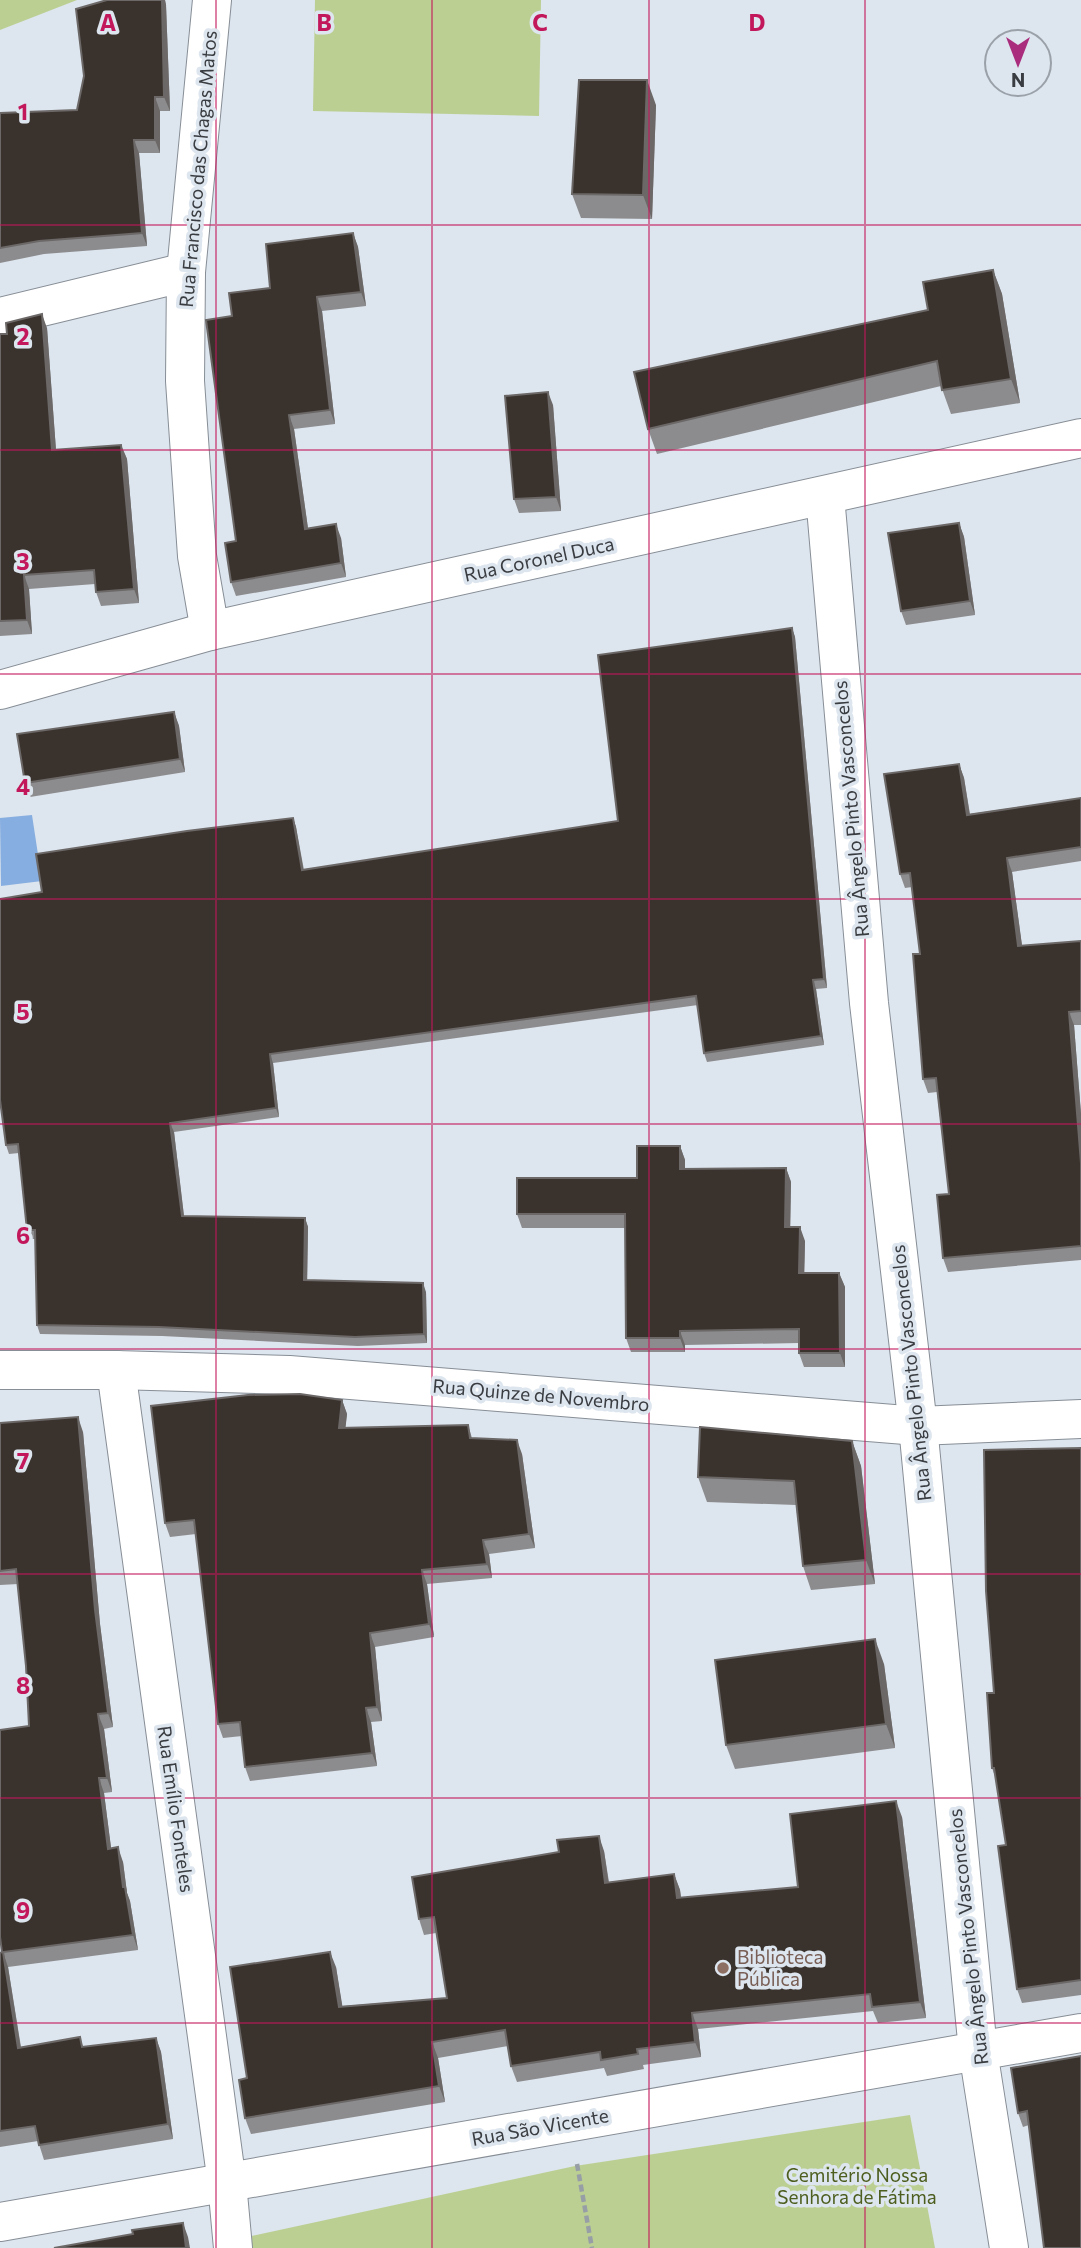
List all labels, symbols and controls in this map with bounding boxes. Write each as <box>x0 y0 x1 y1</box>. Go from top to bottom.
text: A <box>100 8 117 36</box>
text: B <box>316 8 332 36</box>
text: C <box>532 8 548 36</box>
text: D <box>749 8 766 36</box>
north arrow <box>983 28 1053 98</box>
street label: Rua Francisco das Chagas Matos <box>174 30 221 308</box>
text: N <box>1011 69 1025 92</box>
text: 1 <box>18 97 28 125</box>
text: 2 <box>16 322 30 350</box>
street label: Rua Coronel Duca <box>462 531 616 586</box>
text: 3 <box>16 547 30 575</box>
street label: Rua Ângelo Pinto Vasconcelos <box>828 680 873 938</box>
text: 4 <box>16 772 30 800</box>
text: 5 <box>16 997 30 1025</box>
text: 6 <box>16 1221 30 1249</box>
street label: Rua Ângelo Pinto Vasconcelos <box>886 1244 935 1502</box>
street label: Rua Quinze de Novembro <box>432 1374 650 1415</box>
text: 7 <box>17 1446 29 1474</box>
text: 8 <box>16 1671 30 1699</box>
street label: Rua Emílio Fonteles <box>153 1724 200 1894</box>
street label: Rua Ângelo Pinto Vasconcelos <box>943 1808 992 2066</box>
text: 9 <box>16 1896 30 1924</box>
place label: Biblioteca Pública <box>737 1945 823 1990</box>
marker: Biblioteca Pública <box>715 1960 731 1976</box>
street label: Rua São Vicente <box>470 2103 610 2150</box>
park label: Cemitério Nossa Senhora de Fátima <box>777 2163 937 2208</box>

